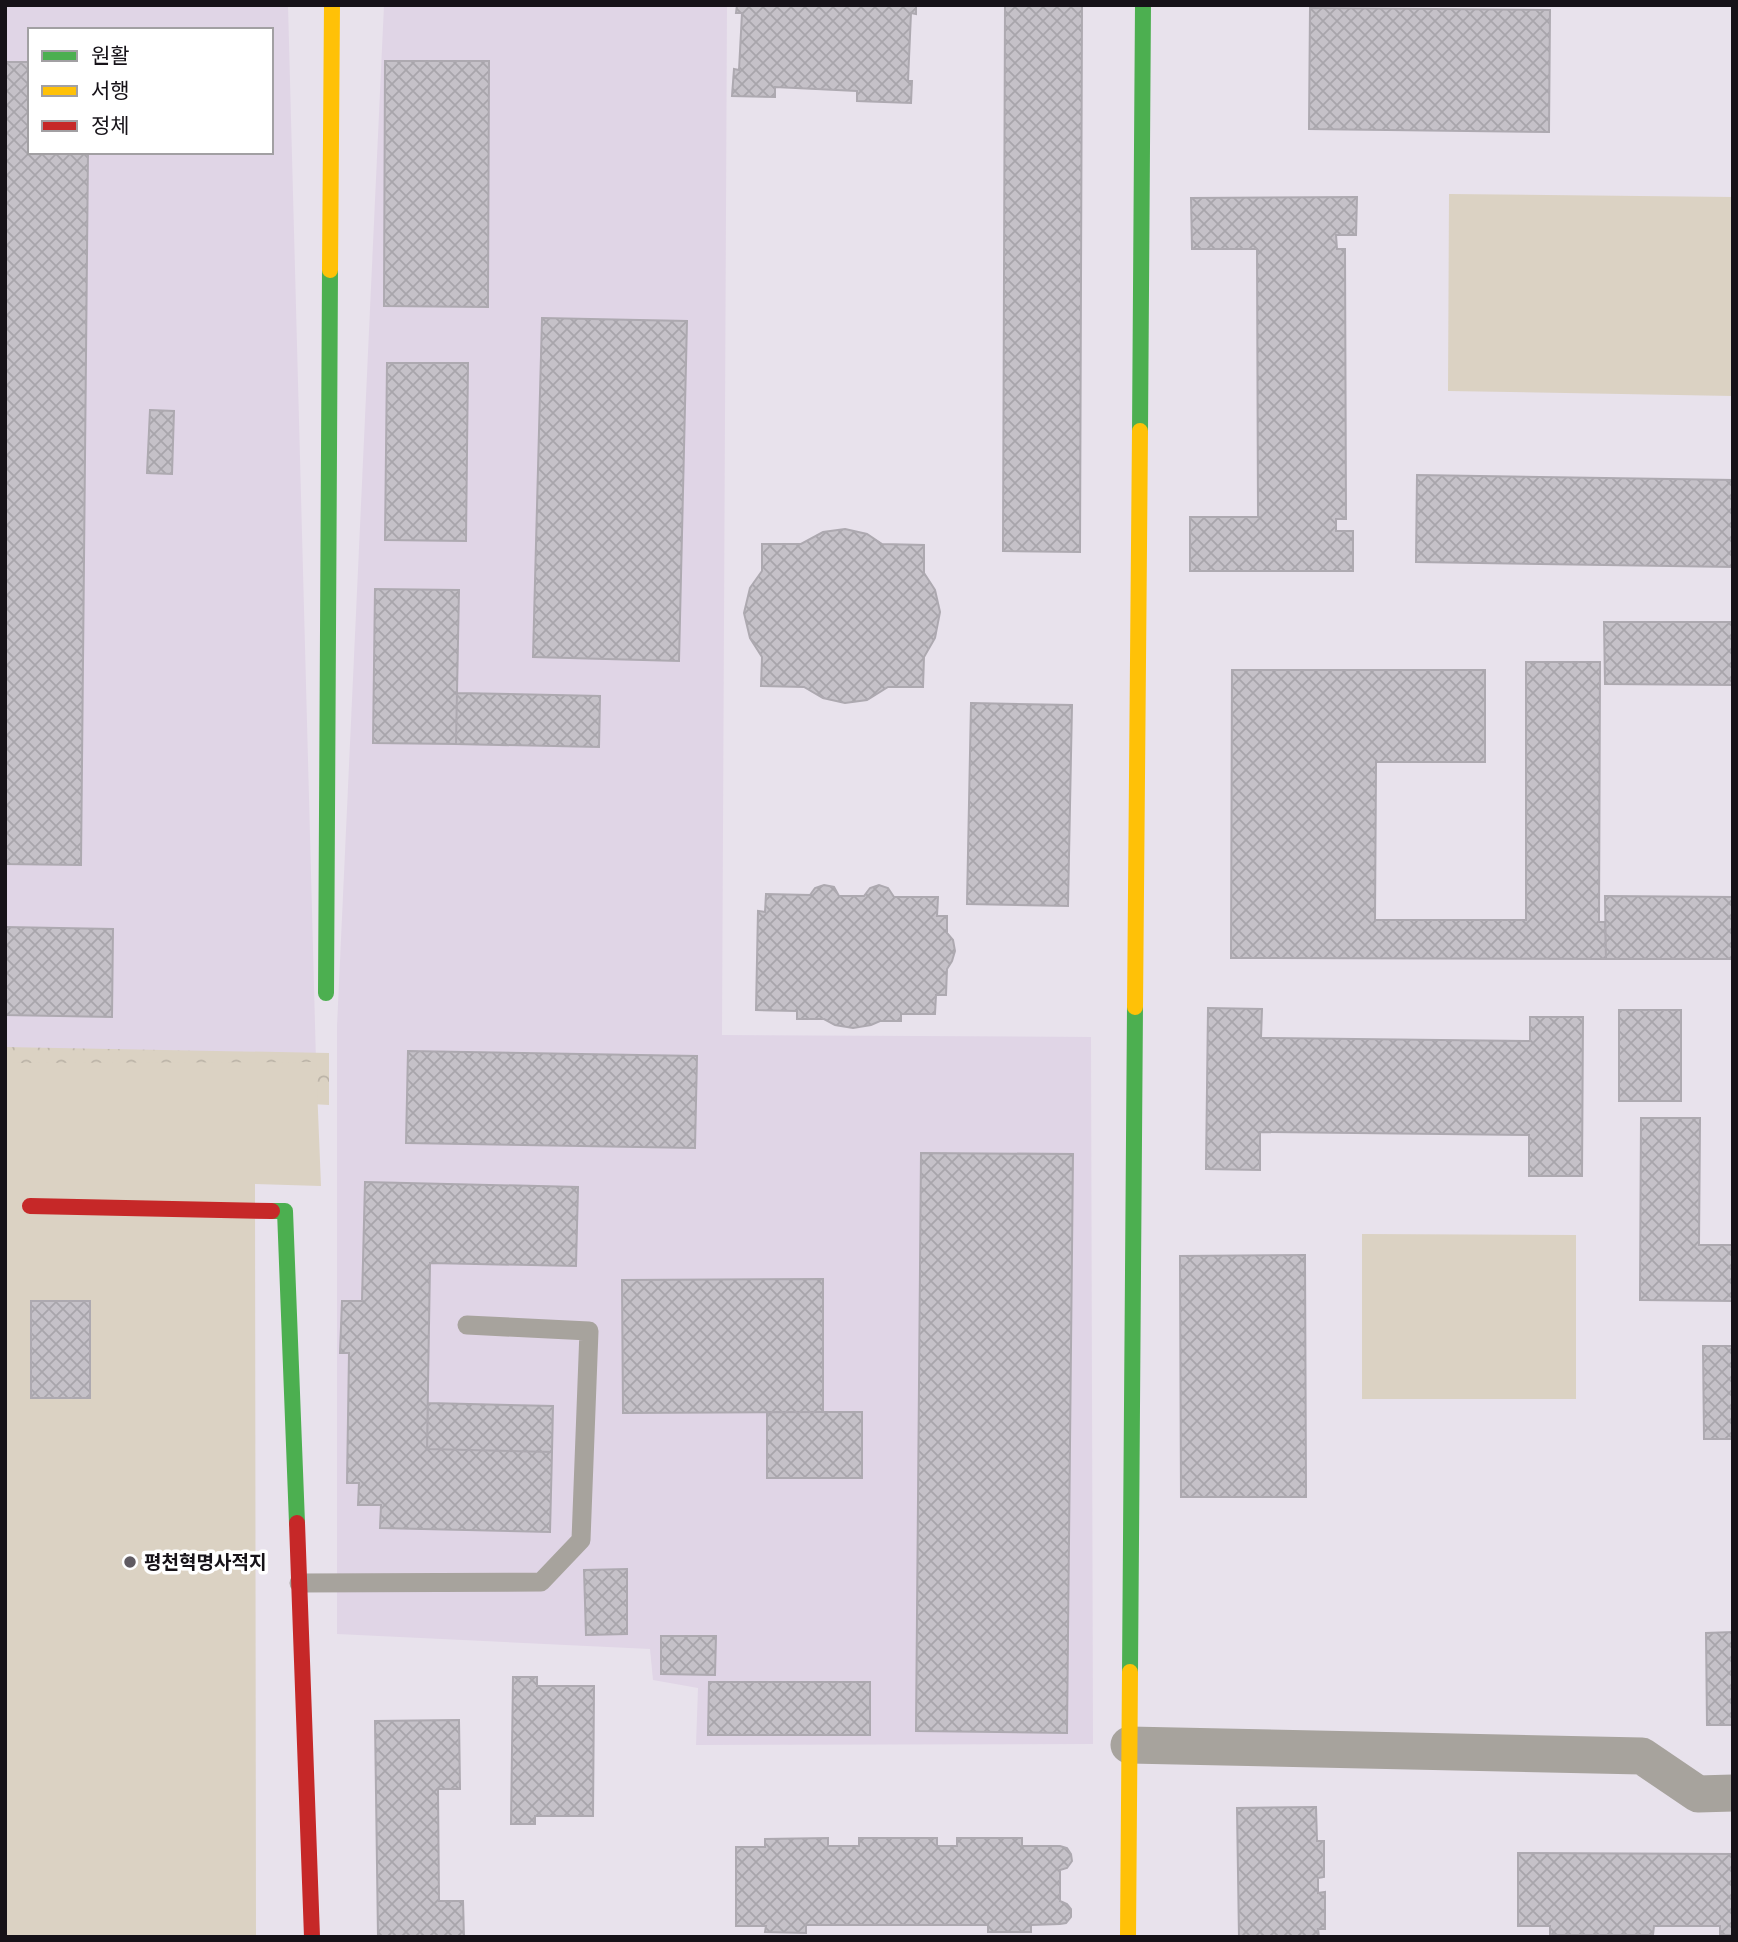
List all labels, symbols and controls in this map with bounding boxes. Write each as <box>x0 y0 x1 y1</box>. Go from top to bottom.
legend <box>28 28 273 154</box>
text: 원활 <box>91 43 130 68</box>
text: 서행 <box>91 78 130 103</box>
text: 정체 <box>91 113 130 138</box>
place label: 평천혁명사적지 <box>144 1551 266 1573</box>
marker: 평천혁명사적지 <box>122 1554 138 1570</box>

